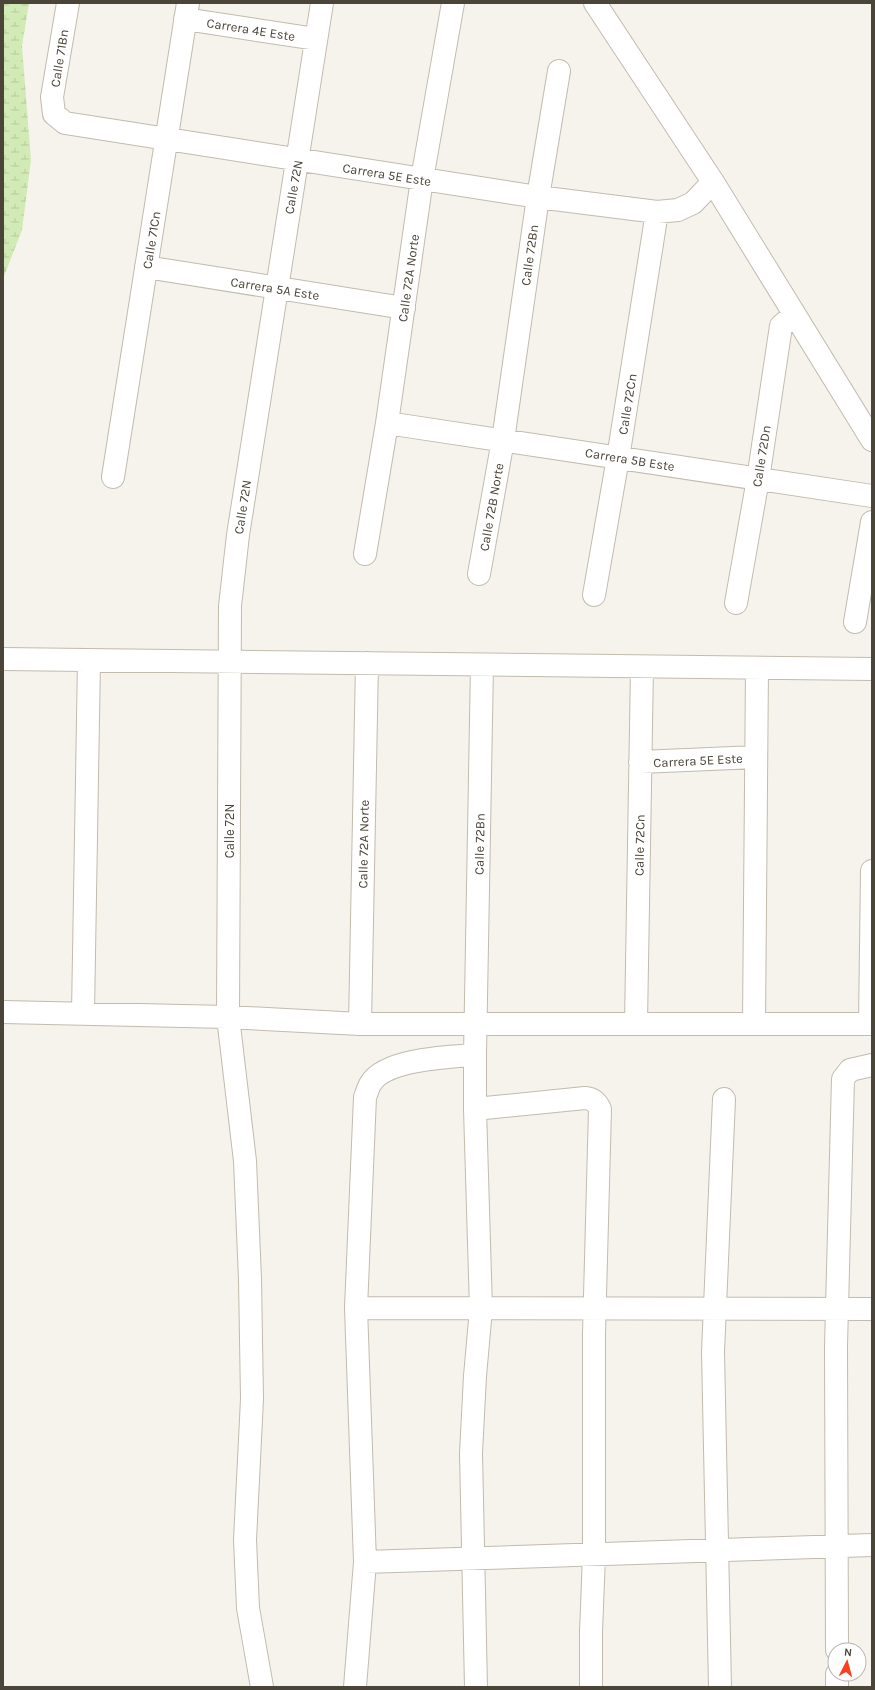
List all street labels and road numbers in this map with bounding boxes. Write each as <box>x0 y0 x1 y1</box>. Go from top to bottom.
street label: Carrera 4E Este <box>206 15 297 44</box>
street label: Calle 71Bn <box>48 28 71 88</box>
street label: Calle 72N <box>281 159 306 215</box>
street label: Carrera 5E Este <box>342 160 433 189</box>
street label: Calle 71Cn <box>140 210 163 270</box>
street label: Calle 72Bn <box>518 223 541 287</box>
street label: Calle 72A Norte <box>395 233 422 323</box>
street label: Carrera 5A Este <box>229 274 321 303</box>
street label: Calle 72Cn <box>615 372 640 436</box>
street label: Calle 72Dn <box>749 424 774 488</box>
street label: Carrera 5B Este <box>584 445 676 474</box>
street label: Calle 72B Norte <box>476 462 507 552</box>
street label: Calle 72N <box>231 479 254 535</box>
street label: Carrera 5E Este <box>653 751 743 770</box>
street label: Calle 72A Norte <box>355 799 372 888</box>
street label: Calle 72N <box>222 804 237 858</box>
street label: Calle 72Bn <box>471 813 488 875</box>
street label: Calle 72Cn <box>631 814 648 876</box>

